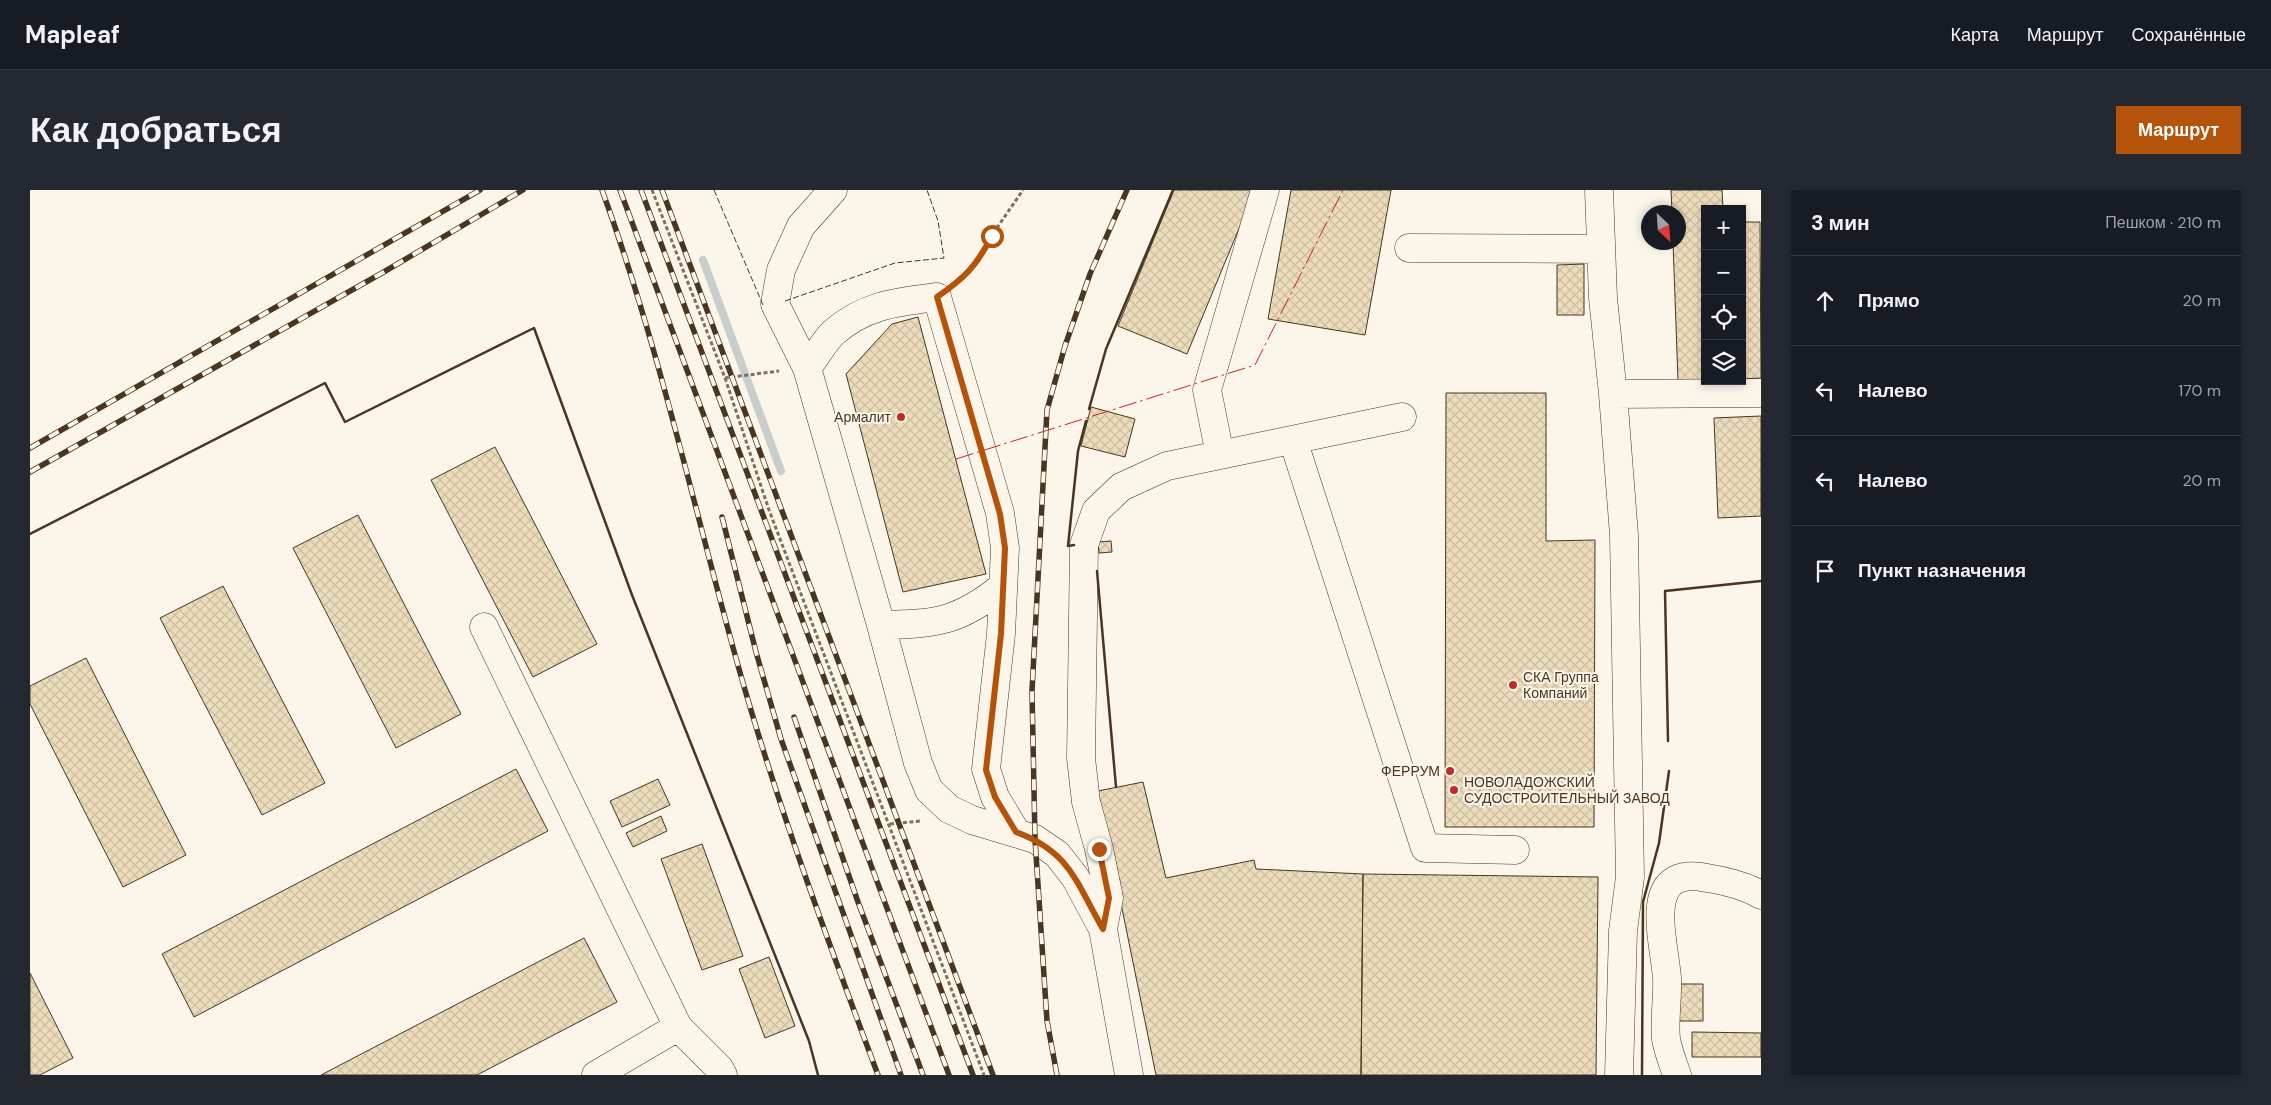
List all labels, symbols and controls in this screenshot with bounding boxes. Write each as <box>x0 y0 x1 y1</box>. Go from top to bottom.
text: Mapleaf <box>25 19 120 50</box>
text: Карта <box>1951 23 1999 47</box>
text: Маршрут <box>2027 23 2103 47</box>
text: Сохранённые <box>2131 23 2246 47</box>
button: Маршрут <box>2116 106 2241 154</box>
text: Как добраться <box>30 107 282 153</box>
north arrow <box>1641 205 1686 250</box>
map controls <box>1701 205 1746 385</box>
button: + <box>1701 205 1746 250</box>
text: 3 мин <box>1811 209 1870 237</box>
text: Пешком · 210 m <box>2105 212 2221 233</box>
route start <box>981 225 1004 248</box>
button: − <box>1701 250 1746 295</box>
icon: ahead <box>1811 287 1839 315</box>
text: Прямо <box>1858 288 1920 313</box>
text: 20 m <box>2182 290 2221 311</box>
button: locate <box>1701 295 1746 340</box>
button: layers <box>1701 340 1746 385</box>
icon: left <box>1811 377 1839 405</box>
text: Налево <box>1858 378 1928 403</box>
text: 170 m <box>2178 380 2221 401</box>
place label: Армалит <box>834 408 892 426</box>
marker: Армалит <box>895 411 907 423</box>
icon: left <box>1811 467 1839 495</box>
text: Налево <box>1858 468 1928 493</box>
text: 20 m <box>2182 470 2221 491</box>
icon: arrive <box>1811 557 1839 585</box>
text: Пункт назначения <box>1858 558 2026 583</box>
place label: СКА Группа Компаний <box>1523 668 1599 702</box>
marker: СКА Группа Компаний <box>1507 679 1519 691</box>
place label: ФЕРРУМ <box>1381 762 1440 780</box>
marker: ФЕРРУМ <box>1444 765 1456 777</box>
place label: НОВОЛАДОЖСКИЙ СУДОСТРОИТЕЛЬНЫЙ ЗАВОД <box>1464 773 1670 807</box>
marker: НОВОЛАДОЖСКИЙ СУДОСТРОИТЕЛЬНЫЙ ЗАВОД <box>1448 784 1460 796</box>
route end <box>1088 838 1111 861</box>

